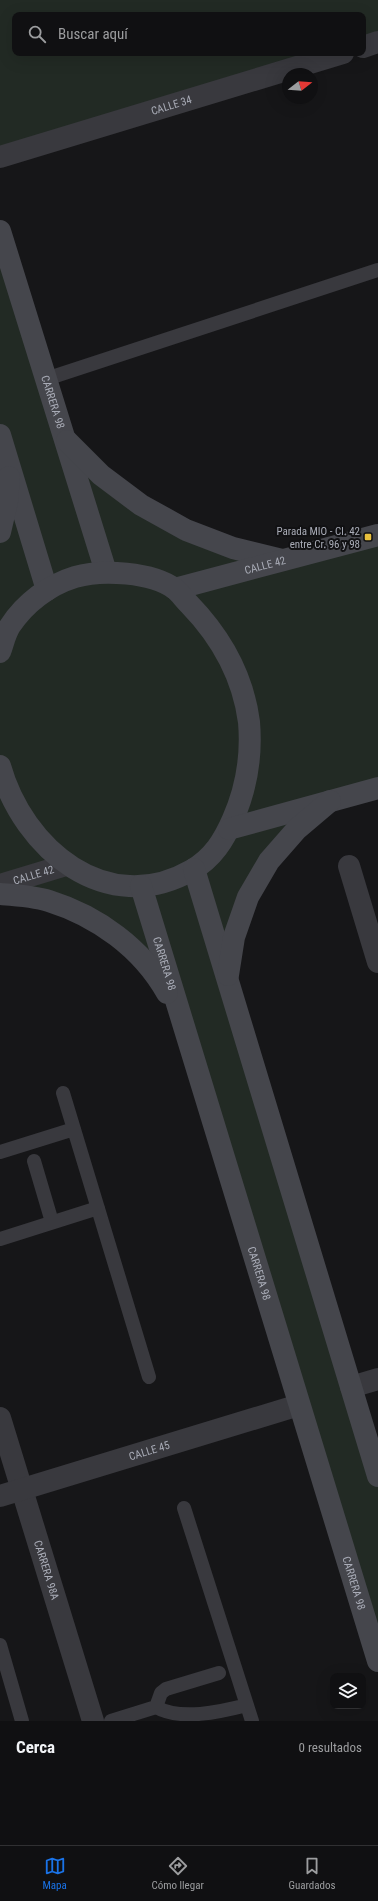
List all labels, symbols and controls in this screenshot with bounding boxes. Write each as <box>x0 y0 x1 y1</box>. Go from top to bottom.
search box <box>12 12 366 56</box>
icon: search <box>26 23 48 45</box>
text: Buscar aquí <box>58 25 128 43</box>
north arrow <box>282 68 318 104</box>
street label: CALLE 34 <box>149 93 194 117</box>
street label: CARRERA 98 <box>39 374 68 430</box>
place label: Parada MIO - Cl. 42 entre Cr. 96 y 98 <box>277 525 360 551</box>
marker: Parada MIO - Cl. 42 entre Cr. 96 y 98 <box>363 532 373 542</box>
street label: CALLE 42 <box>243 553 287 577</box>
street label: CALLE 42 <box>12 863 55 887</box>
street label: CARRERA 98 <box>150 935 179 992</box>
street label: CARRERA 98 <box>245 1245 274 1302</box>
street label: CALLE 45 <box>127 1438 171 1463</box>
street label: CARRERA 98A <box>31 1539 62 1602</box>
street label: CARRERA 98 <box>340 1555 368 1611</box>
map controls <box>330 1673 366 1709</box>
button: layers <box>330 1673 366 1709</box>
text: Cerca <box>16 1737 55 1757</box>
text: 0 resultados <box>298 1740 362 1755</box>
tab: Mapa <box>42 1855 67 1892</box>
tab: Cómo llegar <box>151 1855 204 1892</box>
tab: Guardados <box>289 1855 336 1892</box>

